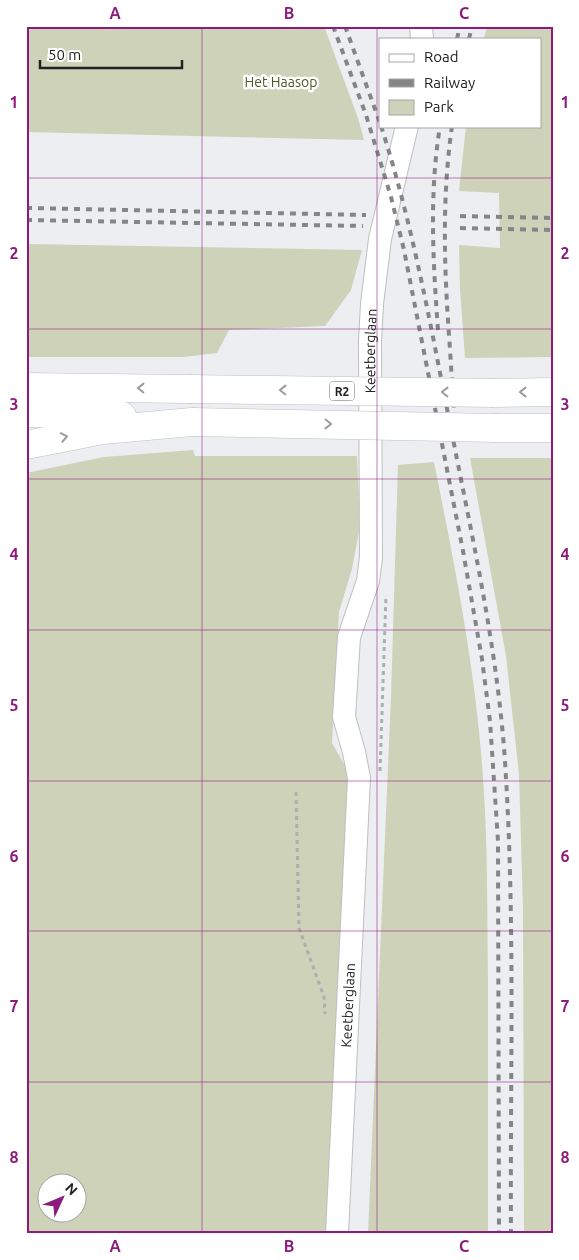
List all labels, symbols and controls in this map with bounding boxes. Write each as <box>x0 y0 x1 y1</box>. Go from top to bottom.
text: A <box>109 4 121 22</box>
text: B <box>284 4 294 22</box>
text: C <box>459 4 469 22</box>
scale bar <box>40 38 182 70</box>
legend <box>379 38 542 128</box>
text: 50 m <box>48 46 81 63</box>
text: Road <box>424 48 459 65</box>
park label: Het Haasop <box>245 74 317 90</box>
text: Railway <box>424 74 475 91</box>
text: 1 <box>9 93 19 111</box>
text: 1 <box>560 93 570 111</box>
text: Park <box>424 98 454 115</box>
text: 2 <box>9 244 19 262</box>
text: 2 <box>560 244 570 262</box>
street label: Keetberglaan <box>362 308 380 393</box>
road number: R2 <box>330 382 354 401</box>
one-way arrow <box>136 383 144 393</box>
one-way arrow <box>279 385 286 395</box>
one-way arrow <box>441 387 449 397</box>
one-way arrow <box>519 387 527 397</box>
text: 3 <box>9 395 19 413</box>
text: 3 <box>560 395 570 413</box>
one-way arrow <box>325 419 333 430</box>
one-way arrow <box>60 432 69 443</box>
text: 4 <box>9 545 19 563</box>
text: 4 <box>560 545 570 563</box>
text: 5 <box>9 696 19 714</box>
text: 5 <box>560 696 570 714</box>
text: 6 <box>9 847 19 865</box>
text: 6 <box>560 847 570 865</box>
street label: Keetberglaan <box>338 963 358 1048</box>
text: 7 <box>9 997 19 1015</box>
text: 7 <box>560 997 570 1015</box>
text: 8 <box>9 1148 19 1166</box>
text: 8 <box>560 1148 570 1166</box>
north arrow <box>38 1172 88 1222</box>
text: N <box>62 1180 81 1198</box>
text: A <box>109 1237 121 1255</box>
text: B <box>284 1237 294 1255</box>
text: C <box>459 1237 469 1255</box>

